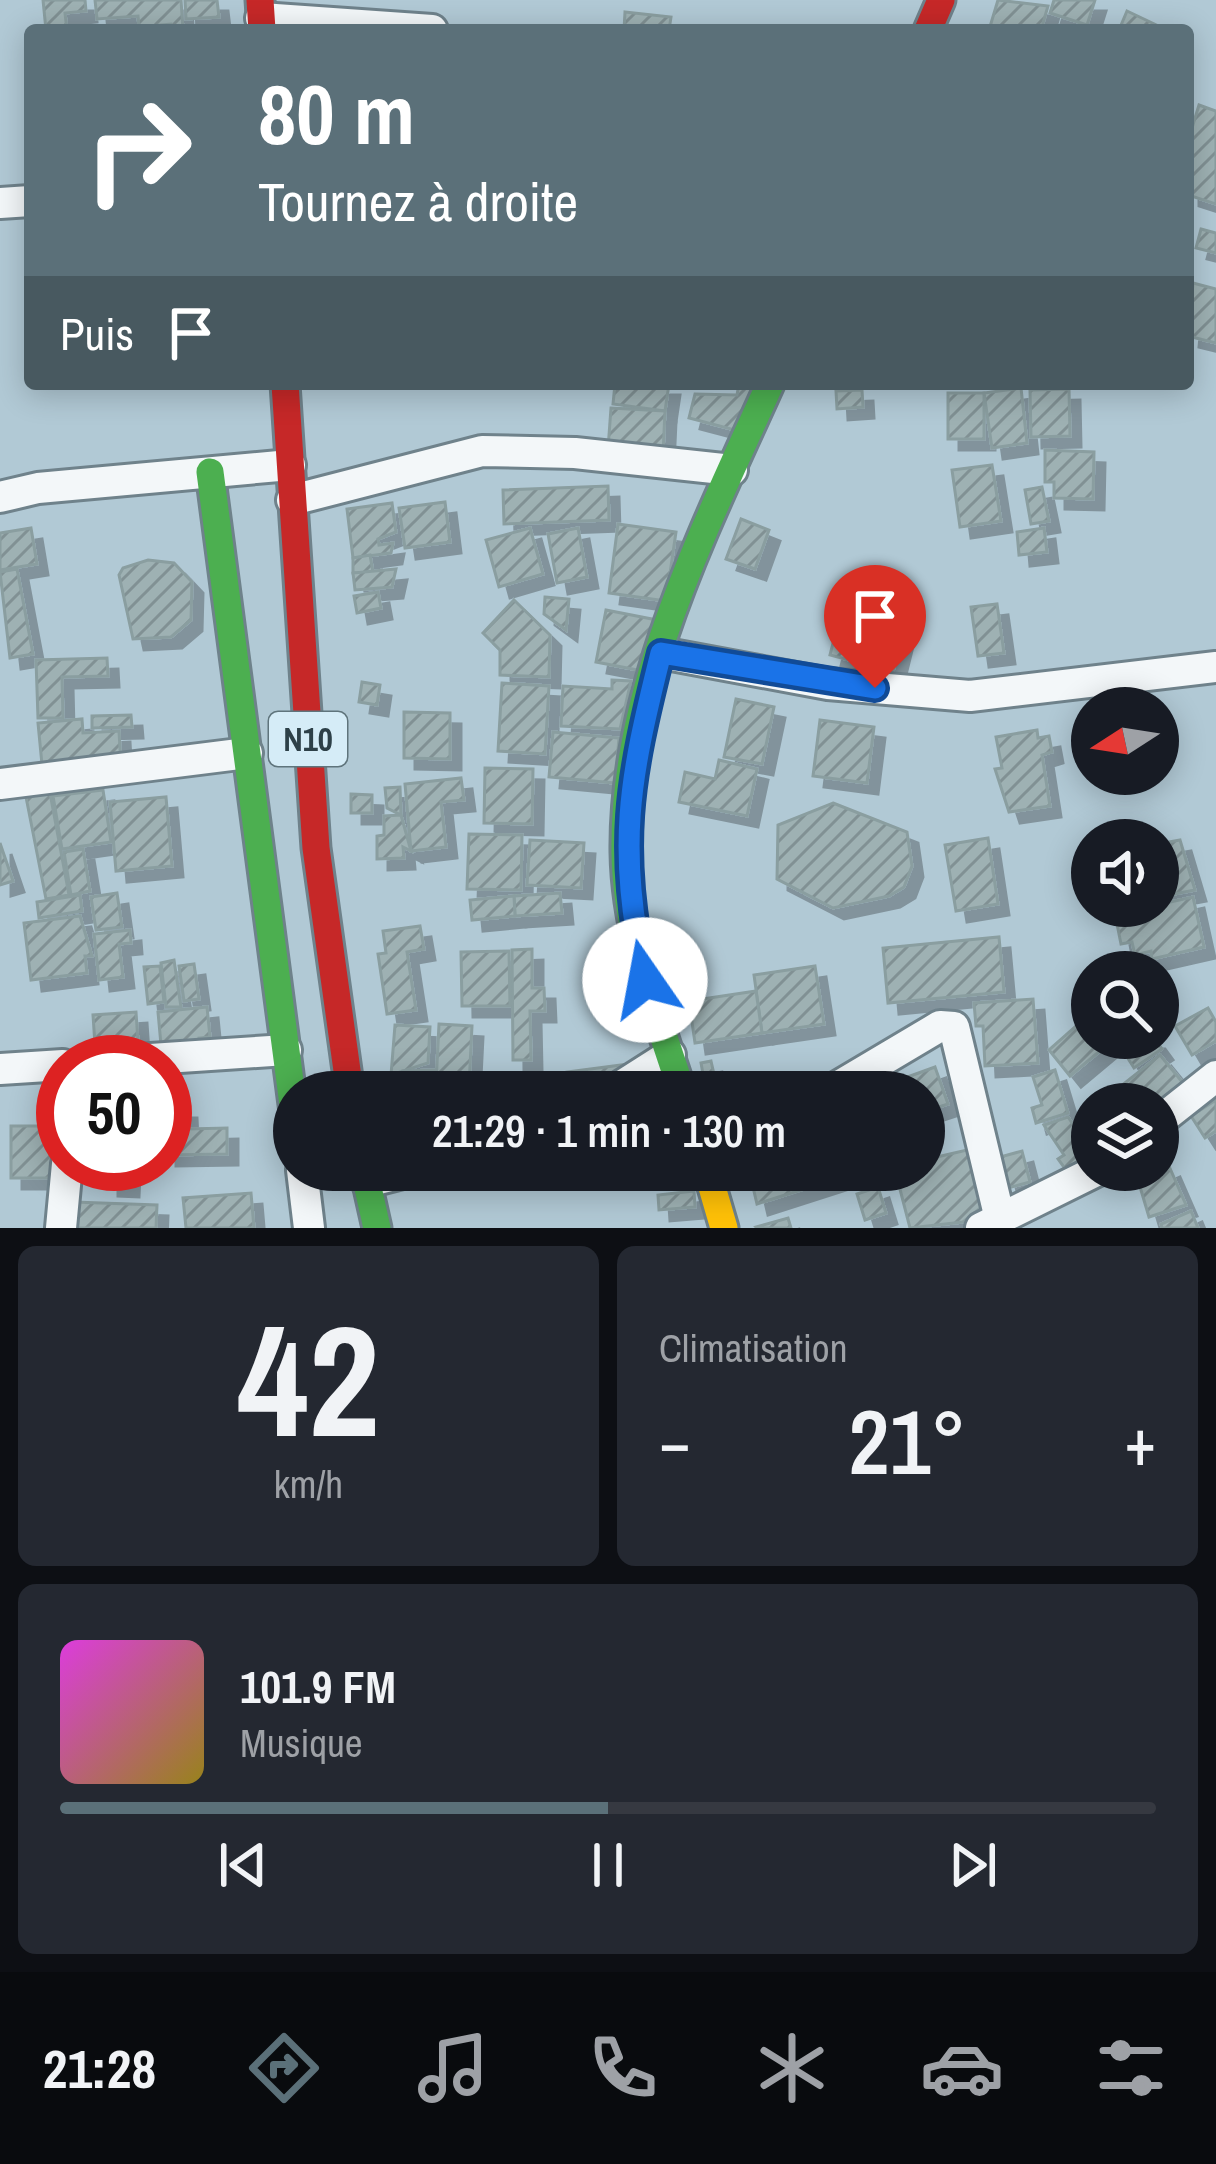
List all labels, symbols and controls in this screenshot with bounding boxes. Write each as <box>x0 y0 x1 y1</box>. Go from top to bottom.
text: 80 m <box>258 57 415 170</box>
icon: right <box>60 72 216 228</box>
text: Tournez à droite <box>258 165 578 238</box>
icon: arrive <box>158 300 224 366</box>
text: Puis <box>60 303 134 364</box>
pin <box>824 565 926 688</box>
icon: arrive <box>842 583 908 649</box>
north arrow <box>1071 687 1179 795</box>
map controls <box>1071 687 1179 1191</box>
road number: N10 <box>269 712 347 766</box>
button: sound <box>1071 819 1179 927</box>
position arrow <box>582 917 708 1043</box>
button: search <box>1071 951 1179 1059</box>
speed limit sign: 50 <box>36 1035 192 1191</box>
button: layers <box>1071 1083 1179 1191</box>
text: 21:29 · 1 min · 130 m <box>432 1100 786 1161</box>
text: 42 <box>237 1275 380 1485</box>
text: Climatisation <box>659 1322 847 1374</box>
text: 21° <box>848 1381 967 1502</box>
text: − <box>659 1397 691 1486</box>
text: + <box>1124 1397 1156 1486</box>
text: km/h <box>274 1458 343 1510</box>
text: 101.9 FM <box>240 1656 396 1717</box>
text: Musique <box>240 1717 363 1769</box>
icon: previous <box>210 1832 276 1898</box>
icon: pause <box>575 1832 641 1898</box>
icon: next <box>940 1832 1006 1898</box>
icon: directions <box>242 2026 326 2110</box>
icon: music <box>411 2026 495 2110</box>
icon: phone <box>581 2026 665 2110</box>
icon: climate <box>750 2026 834 2110</box>
icon: car <box>920 2026 1004 2110</box>
icon: filters <box>1089 2026 1173 2110</box>
text: 21:28 <box>43 2032 156 2105</box>

